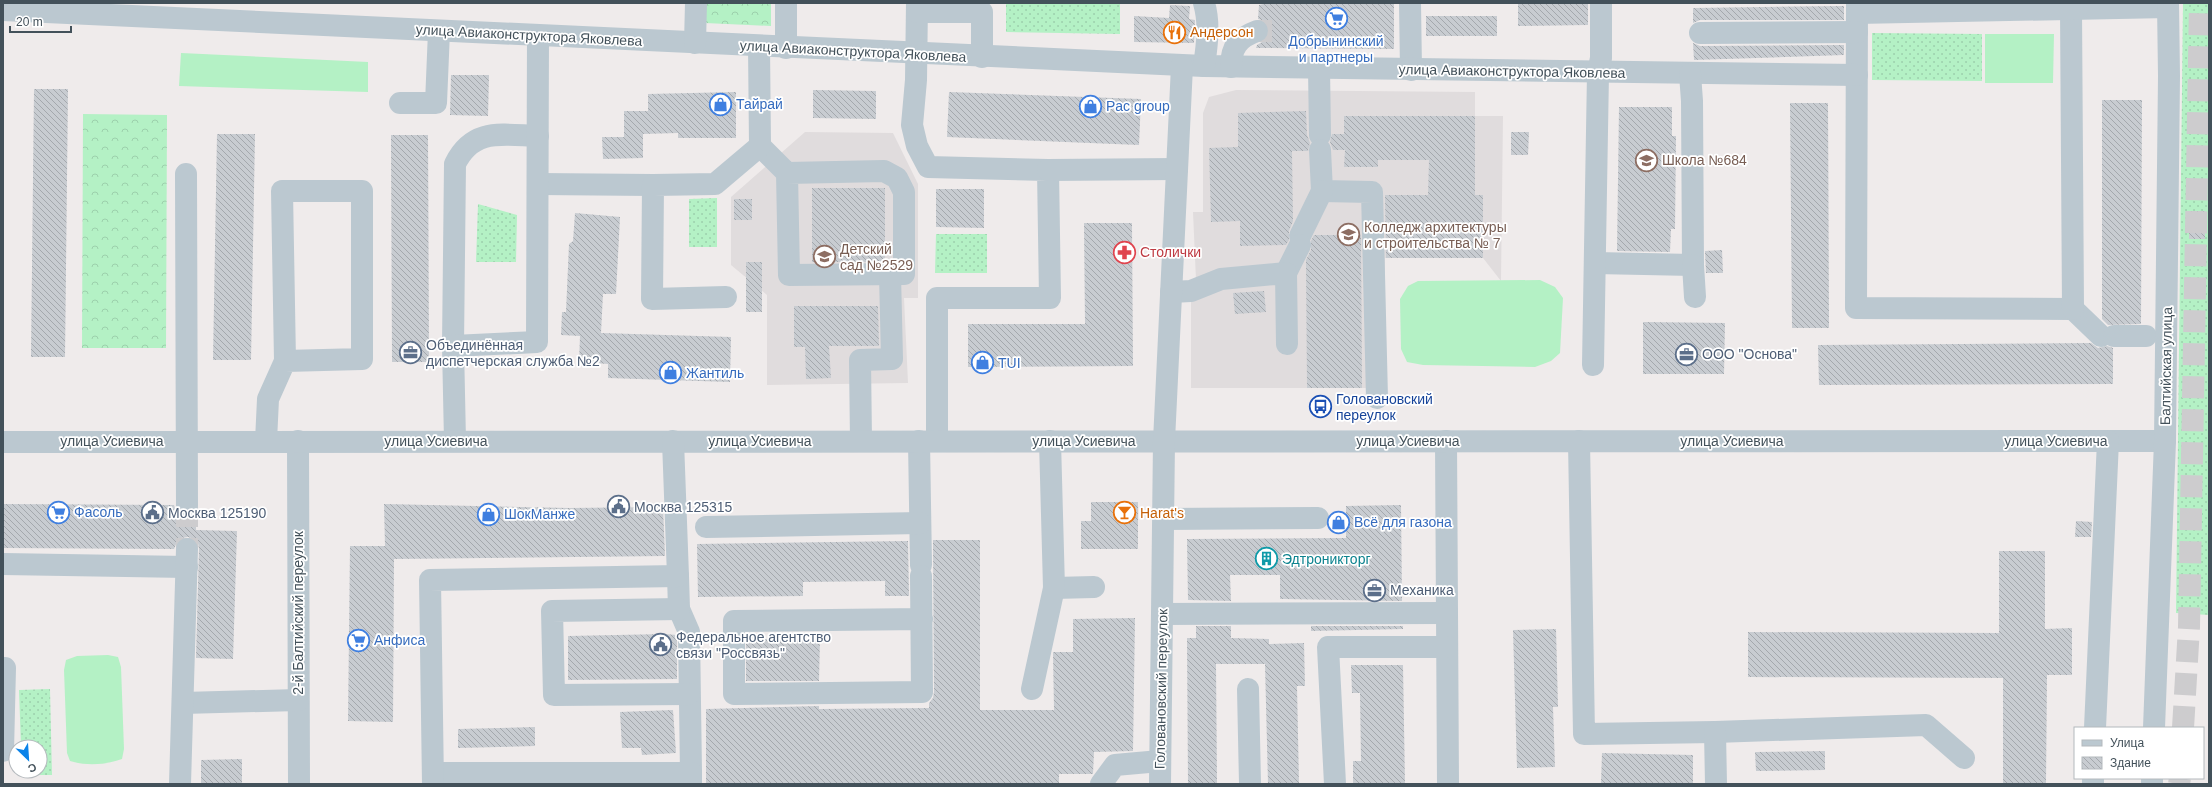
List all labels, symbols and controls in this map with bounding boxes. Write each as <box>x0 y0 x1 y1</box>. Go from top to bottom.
supermarket icon: Добрынинский и партнеры <box>1323 6 1349 32</box>
scale bar <box>10 8 71 34</box>
text: 20 m <box>16 15 43 29</box>
restaurant icon: Андерсон <box>1161 19 1187 45</box>
street label: улица Авиаконструктора Яковлева <box>415 21 643 49</box>
place label: Андерсон <box>1190 24 1254 40</box>
place label: Добрынинский и партнеры <box>1288 33 1384 65</box>
street label: улица Авиаконструктора Яковлева <box>739 37 967 65</box>
street label: улица Авиаконструктора Яковлева <box>1399 61 1626 81</box>
shop icon: Тайрай <box>707 91 733 117</box>
shop icon: Pac group <box>1078 93 1104 119</box>
place label: Тайрай <box>736 96 783 112</box>
place label: Pac group <box>1106 98 1170 114</box>
school or university icon: Школа №684 <box>1634 147 1660 173</box>
place label: Школа №684 <box>1662 152 1747 168</box>
place label: Колледж архитектуры и строительства № 7 <box>1364 219 1507 251</box>
school or university icon: Колледж архитектуры и строительства № 7 <box>1335 222 1361 248</box>
pharmacy icon: Столички <box>1112 239 1138 265</box>
place label: Детский сад №2529 <box>840 241 913 273</box>
school or university icon: Детский сад №2529 <box>812 244 838 270</box>
place label: Столички <box>1140 244 1201 260</box>
street label: Балтийская улица <box>2157 306 2175 425</box>
place label: Объединённая диспетчерская служба №2 <box>426 337 600 369</box>
office icon: Объединённая диспетчерская служба №2 <box>398 340 424 366</box>
office icon: ООО "Основа" <box>1673 341 1699 367</box>
place label: ООО "Основа" <box>1702 346 1797 362</box>
shop icon: TUI <box>970 350 996 376</box>
place label: TUI <box>998 355 1021 371</box>
shop icon: Жантиль <box>657 360 683 386</box>
place label: Жантиль <box>686 365 744 381</box>
place label: Головановский переулок <box>1336 391 1433 423</box>
bus stop icon: Головановский переулок <box>1307 394 1333 420</box>
street label: улица Усиевича <box>60 433 164 449</box>
street label: улица Усиевича <box>384 433 488 449</box>
street label: улица Усиевича <box>708 433 812 449</box>
street label: улица Усиевича <box>1032 433 1136 449</box>
street label: улица Усиевича <box>1356 433 1460 449</box>
street label: улица Усиевича <box>1680 433 1784 449</box>
street label: улица Усиевича <box>2004 433 2108 449</box>
public building icon: Москва 125315 <box>606 494 632 520</box>
supermarket icon: Фасоль <box>45 499 71 525</box>
place label: Москва 125315 <box>634 499 733 515</box>
public building icon: Москва 125190 <box>139 500 165 526</box>
bar icon: Harat's <box>1111 500 1137 526</box>
shop icon: ШокМанже <box>475 501 501 527</box>
place label: Фасоль <box>74 504 123 520</box>
place label: Москва 125190 <box>168 505 267 521</box>
place label: Harat's <box>1140 505 1184 521</box>
place label: ШокМанже <box>504 506 575 522</box>
shop icon: Всё для газона <box>1326 509 1352 535</box>
place label: Всё для газона <box>1354 514 1452 530</box>
street label: 2-й Балтийский переулок <box>290 530 306 695</box>
building icon: Эдтроникторг <box>1254 546 1280 572</box>
place label: Эдтроникторг <box>1282 551 1371 567</box>
office icon: Механика <box>1362 577 1388 603</box>
place label: Механика <box>1390 582 1454 598</box>
street label: Головановский переулок <box>1152 608 1170 769</box>
supermarket icon: Анфиса <box>345 627 371 653</box>
place label: Федеральное агентство связи "Россвязь" <box>676 629 831 661</box>
place label: Анфиса <box>374 632 425 648</box>
public building icon: Федеральное агентство связи "Россвязь" <box>647 632 673 658</box>
legend <box>2074 727 2204 779</box>
text: Улица <box>2110 736 2144 750</box>
north arrow <box>8 739 48 779</box>
text: Здание <box>2110 756 2151 770</box>
text: С <box>26 761 38 775</box>

